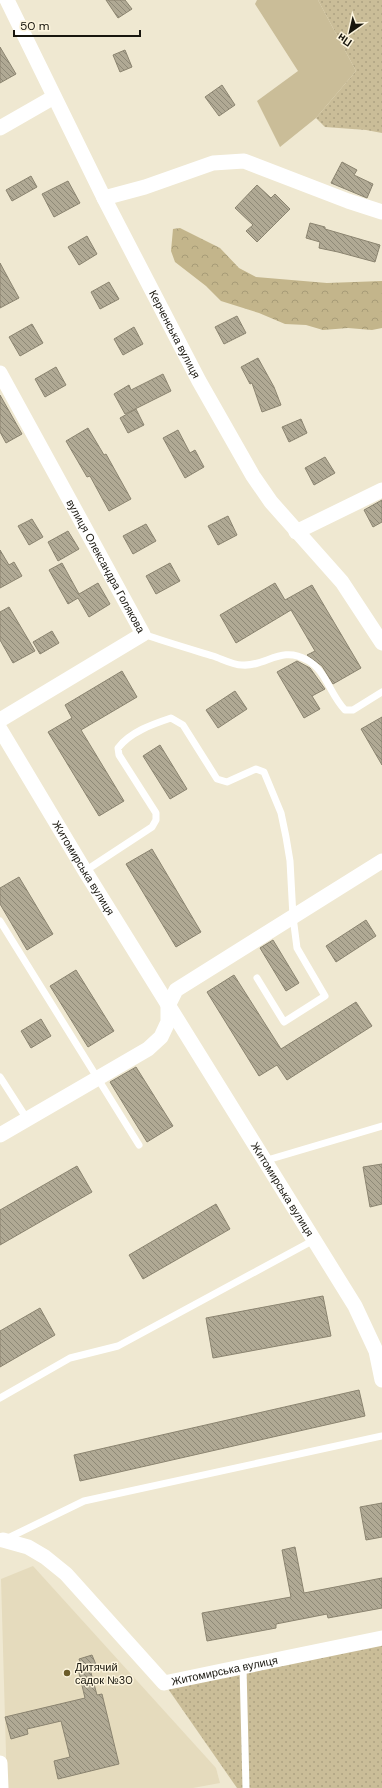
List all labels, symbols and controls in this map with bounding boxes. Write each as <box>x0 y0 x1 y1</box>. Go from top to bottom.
scale bar <box>14 12 140 38</box>
north arrow <box>330 12 370 52</box>
text: 50 m <box>20 18 49 34</box>
text: Пн <box>334 30 354 50</box>
street label: Керченська вулиця <box>146 288 203 381</box>
street label: вулиця Олександра Голякова <box>63 497 148 636</box>
street label: Житомирська вулиця <box>49 818 118 918</box>
street label: Житомирська вулиця <box>248 1139 317 1239</box>
street label: Житомирська вулиця <box>170 1653 279 1688</box>
place label: Дитячий садок №30 <box>75 1660 133 1687</box>
marker: Дитячий садок №30 <box>62 1668 72 1678</box>

